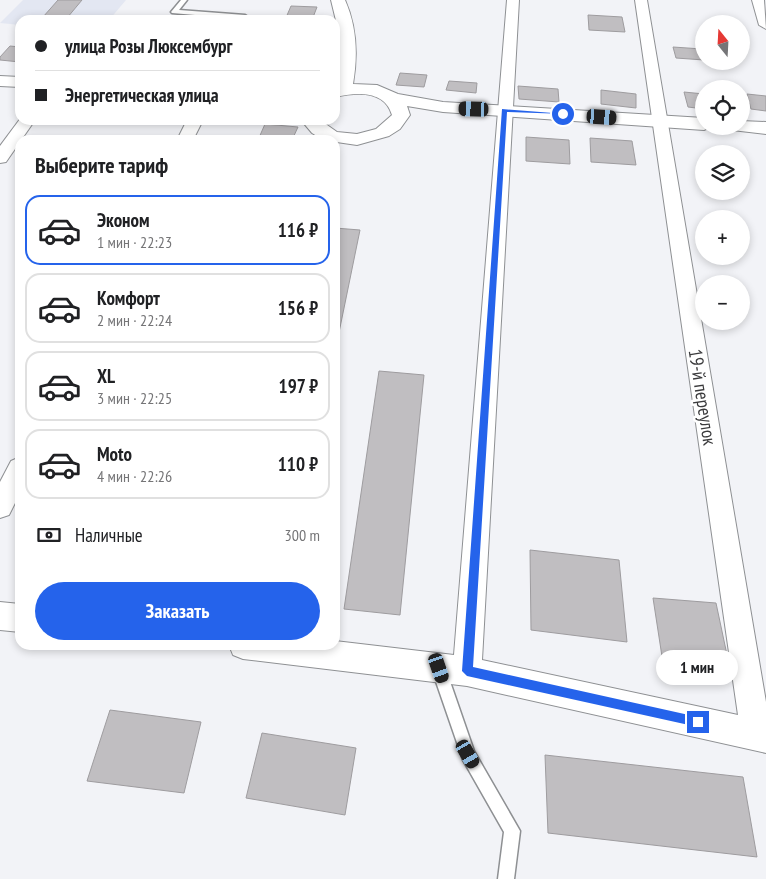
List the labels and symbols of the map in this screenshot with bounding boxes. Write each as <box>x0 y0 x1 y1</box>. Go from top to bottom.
north arrow <box>695 15 750 70</box>
car <box>458 101 489 117</box>
route start <box>552 103 574 125</box>
car <box>586 108 617 126</box>
street label: 19-й переулок <box>684 347 723 447</box>
callout: 1 мин <box>657 650 739 684</box>
car <box>427 651 450 685</box>
route end <box>687 711 709 733</box>
car <box>454 737 481 771</box>

